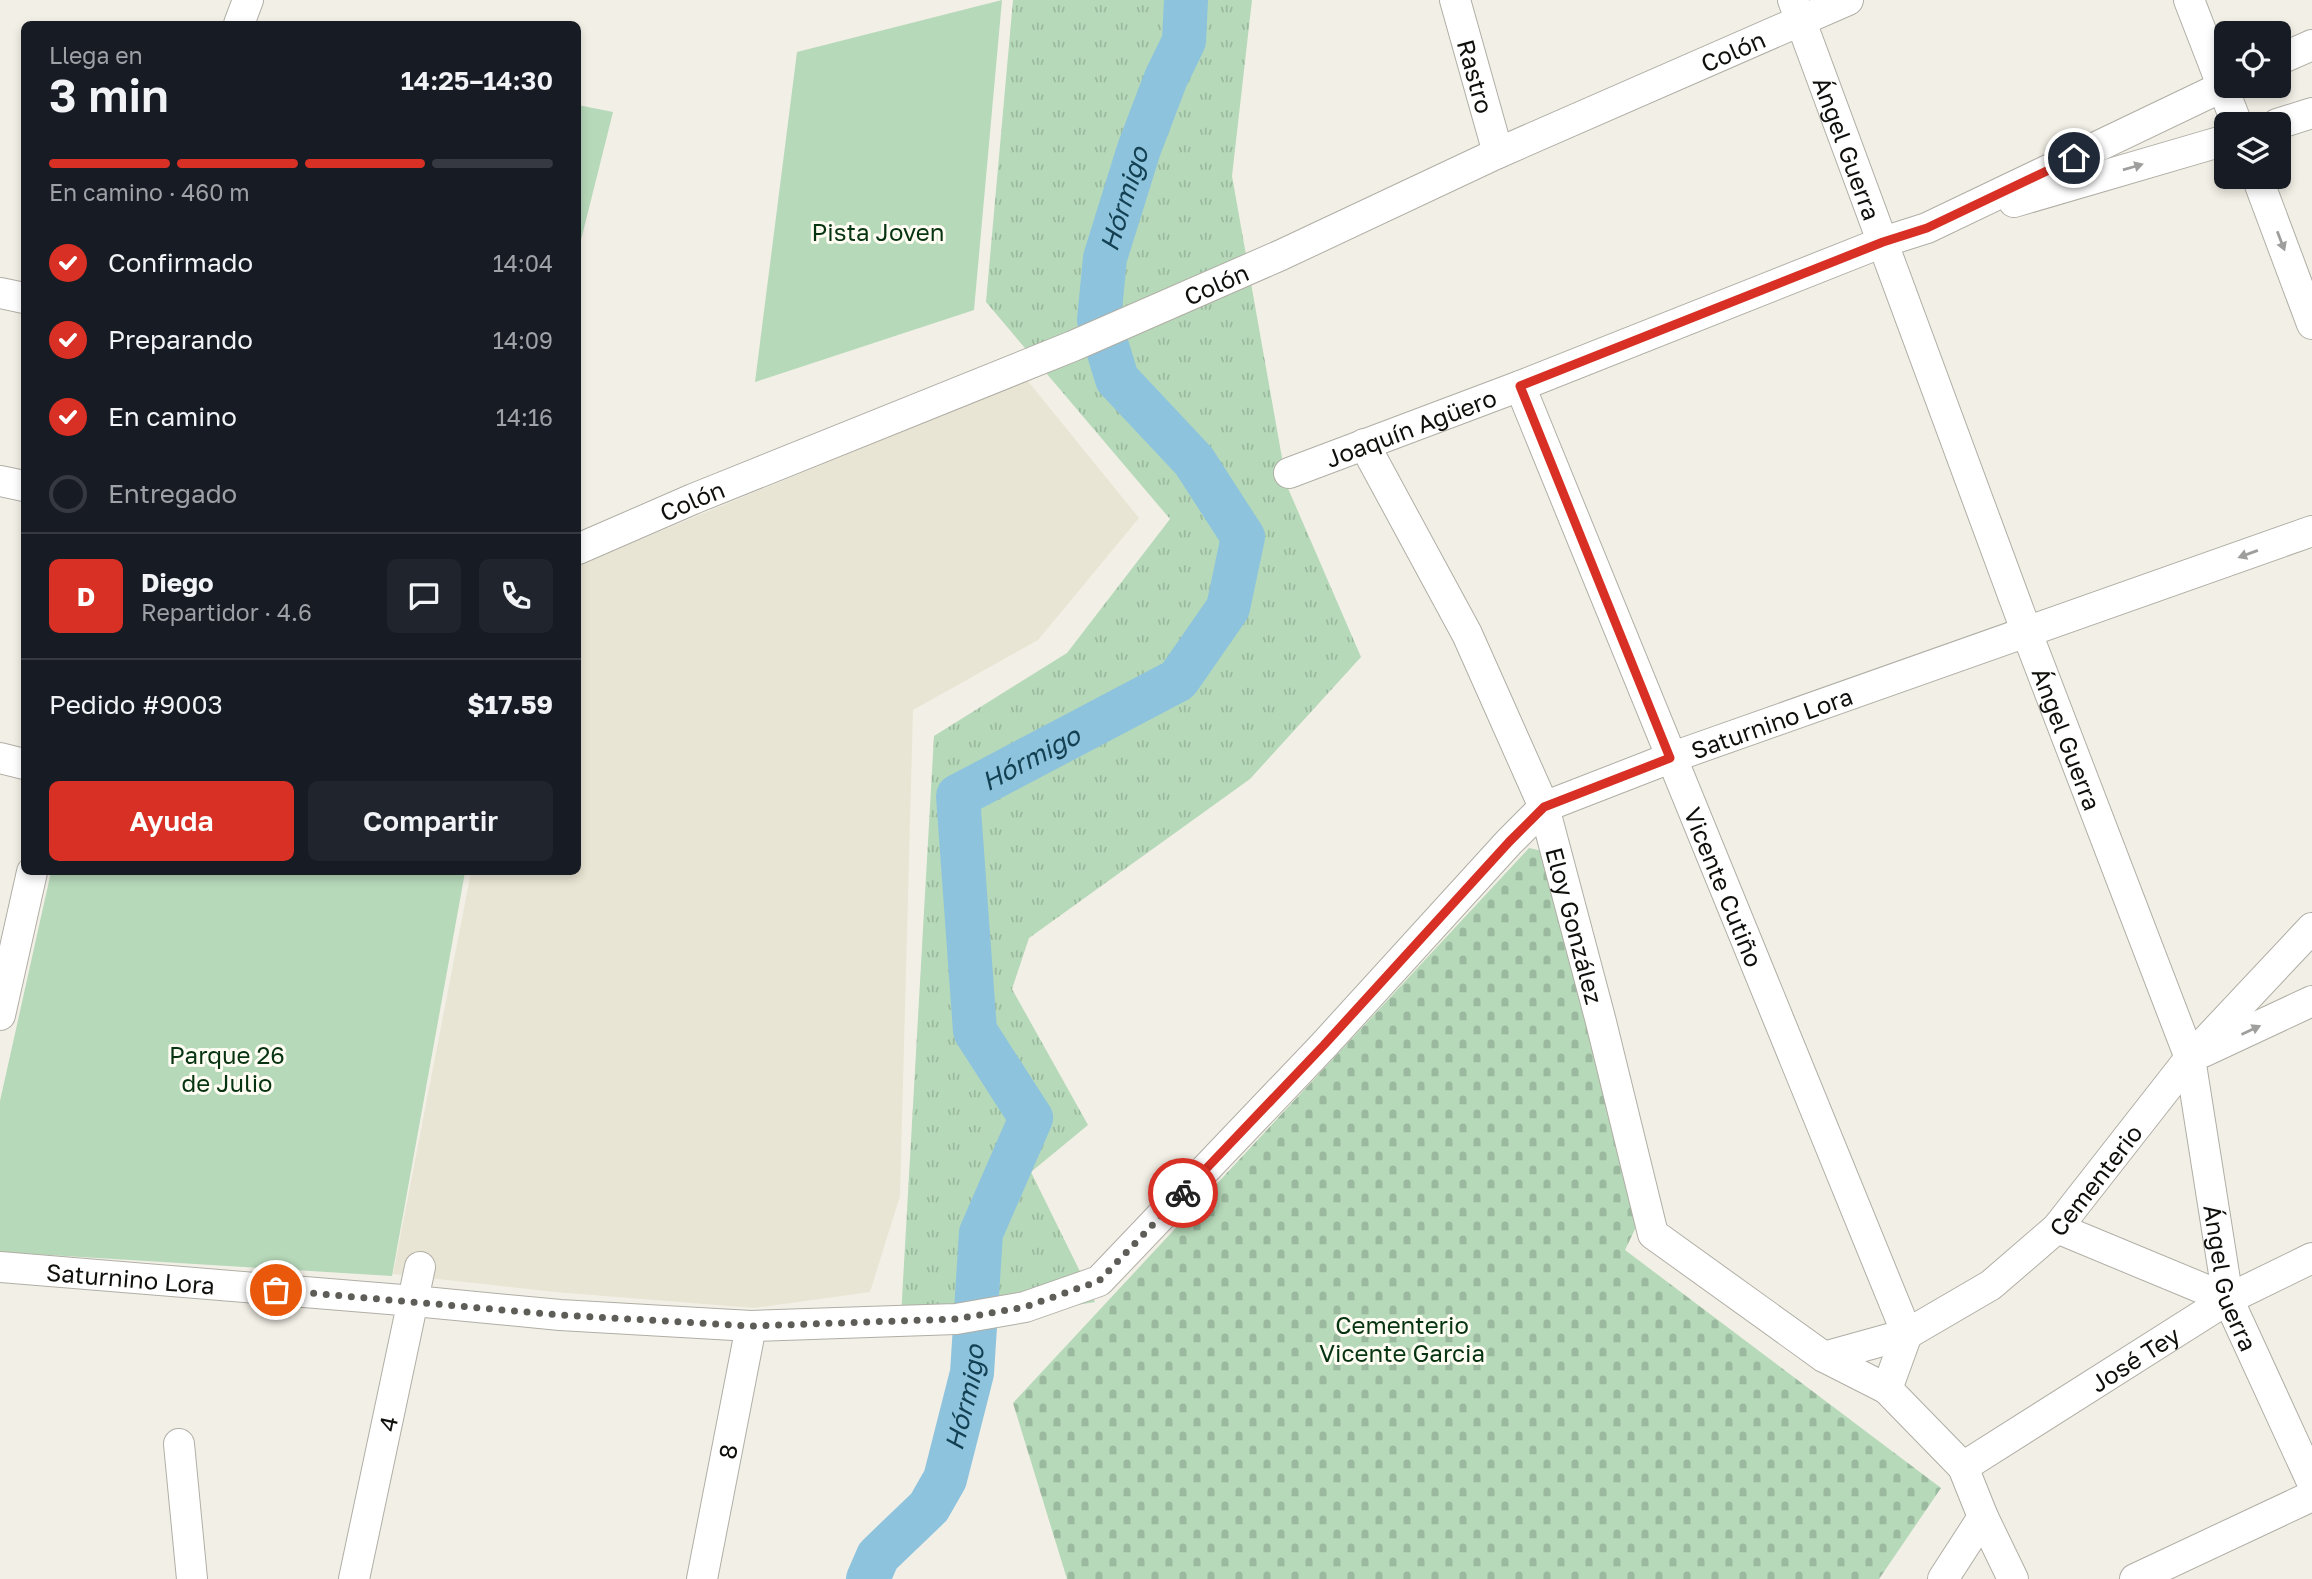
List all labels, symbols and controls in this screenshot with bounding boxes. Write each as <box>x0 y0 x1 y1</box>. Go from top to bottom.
map controls <box>2214 21 2291 189</box>
button: locate <box>2214 21 2291 98</box>
street label: Colón <box>1696 24 1769 77</box>
street label: Rastro <box>1452 36 1501 116</box>
text: Llega en <box>49 41 143 69</box>
text: 14:25–14:30 <box>401 65 553 96</box>
text: 3 min <box>49 67 169 122</box>
street label: Ángel Guerra <box>1808 73 1888 224</box>
button: layers <box>2214 112 2291 189</box>
pin <box>2044 128 2104 188</box>
icon: home <box>2055 139 2093 177</box>
water label: Hórmigo <box>1093 142 1155 255</box>
one-way arrow <box>2123 162 2144 172</box>
text: En camino · 460 m <box>49 178 250 206</box>
park label: Pista Joven <box>812 217 944 246</box>
one-way arrow <box>2276 230 2287 251</box>
icon: check <box>49 244 87 282</box>
text: Confirmado <box>108 247 253 278</box>
text: 14:04 <box>493 249 553 277</box>
street label: Colón <box>1179 257 1253 310</box>
icon: check <box>49 321 87 359</box>
text: Preparando <box>108 324 253 355</box>
text: 14:09 <box>493 326 553 354</box>
street label: Joaquín Agüero <box>1321 382 1500 473</box>
icon: check <box>49 398 87 436</box>
text: En camino <box>108 401 237 432</box>
text: 14:16 <box>496 403 553 431</box>
street label: Colón <box>655 473 728 526</box>
text: Entregado <box>108 478 237 509</box>
one-way arrow <box>2237 549 2258 560</box>
button: chat <box>387 559 461 633</box>
button: phone <box>479 559 553 633</box>
text: Diego <box>141 567 214 598</box>
text: D <box>77 581 95 612</box>
text: Repartidor · 4.6 <box>141 598 312 626</box>
street label: Ángel Guerra <box>2027 663 2108 814</box>
street label: Saturnino Lora <box>1687 680 1856 764</box>
text: Pedido #9003 <box>49 689 223 720</box>
text: $17.59 <box>467 689 553 720</box>
water label: Hórmigo <box>976 719 1086 797</box>
button: Ayuda <box>49 781 294 861</box>
button: Compartir <box>308 781 553 861</box>
street label: Vicente Cutiño <box>1679 803 1770 971</box>
street label: Eloy González <box>1541 844 1610 1007</box>
one-way arrow <box>2241 1024 2261 1035</box>
park label: Parque 26 de Julio <box>169 1040 285 1097</box>
street label: Cementerio <box>2042 1118 2147 1241</box>
courier <box>1148 1158 1218 1228</box>
icon: bike <box>1164 1174 1202 1212</box>
street label: Ángel Guerra <box>2199 1203 2264 1355</box>
street label: Saturnino Lora <box>45 1256 216 1299</box>
pin <box>246 1260 306 1320</box>
icon: bag <box>257 1271 295 1309</box>
park label: Cementerio Vicente Garcia <box>1319 1310 1485 1367</box>
street label: José Tey <box>2084 1319 2184 1397</box>
water label: Hórmigo <box>937 1343 989 1453</box>
street label: 4 <box>371 1413 403 1434</box>
street label: 8 <box>711 1441 742 1461</box>

